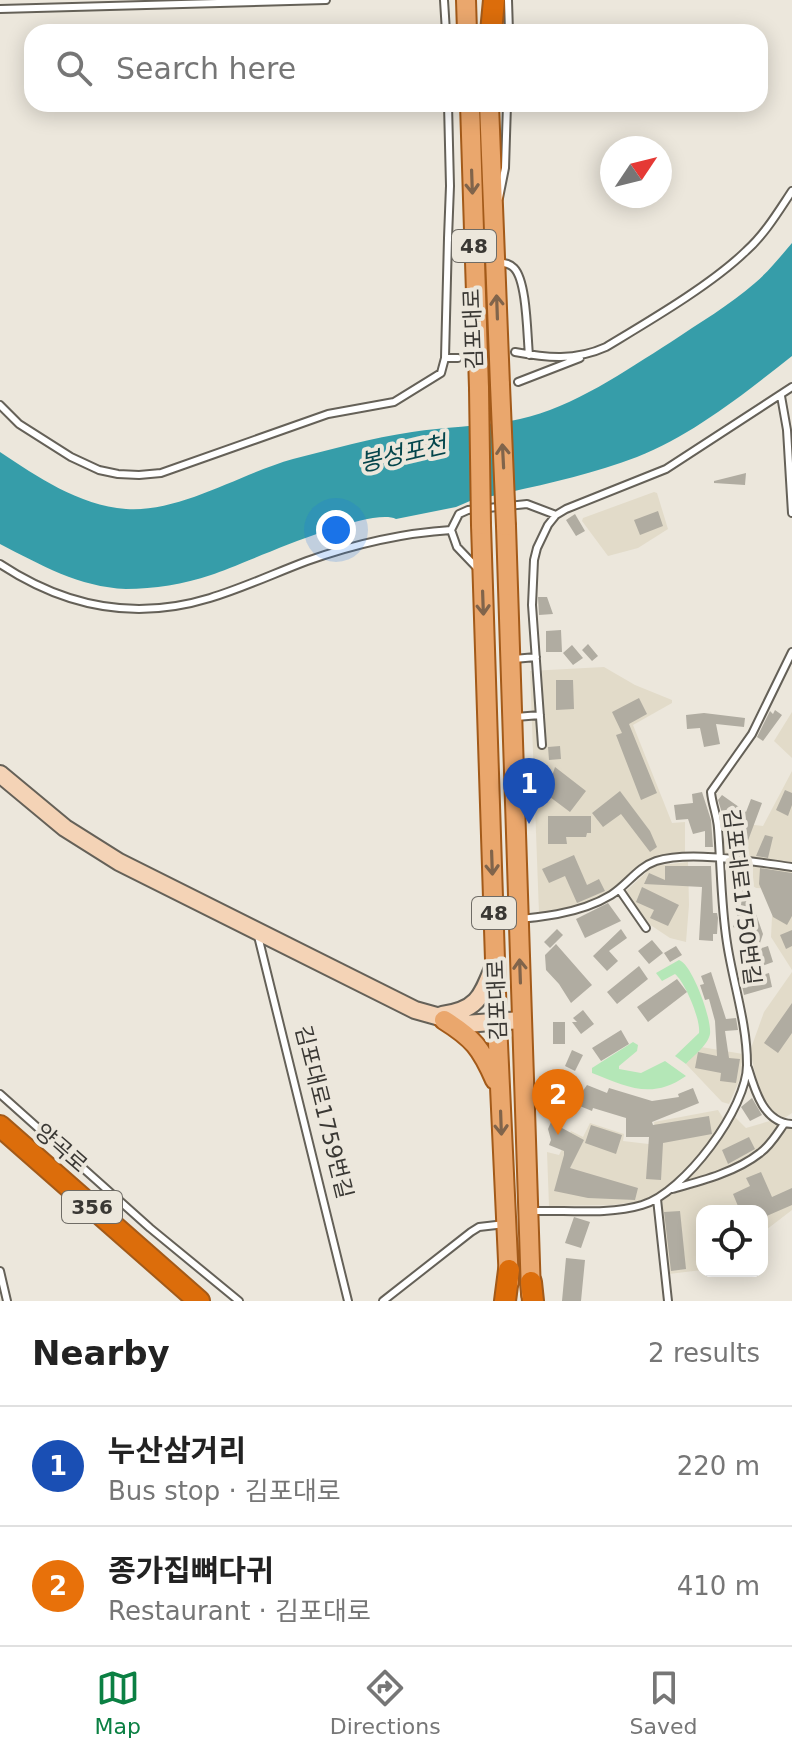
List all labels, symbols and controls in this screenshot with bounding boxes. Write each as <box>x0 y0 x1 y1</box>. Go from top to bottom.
search box <box>24 24 768 112</box>
icon: search <box>52 46 96 90</box>
text: Search here <box>116 51 296 86</box>
north arrow <box>600 136 672 208</box>
one-way arrow <box>464 168 480 195</box>
road number: 48 <box>452 230 496 262</box>
street label: 김포대로 <box>459 288 487 370</box>
one-way arrow <box>489 294 504 321</box>
water label: 봉성포천 <box>357 430 452 478</box>
one-way arrow <box>495 443 510 470</box>
your location <box>316 510 356 550</box>
one-way arrow <box>476 589 491 616</box>
pin: 1 <box>503 758 555 824</box>
street label: 김포대로1750번길 <box>719 807 765 987</box>
one-way arrow <box>484 849 499 876</box>
road number: 48 <box>472 897 516 929</box>
one-way arrow <box>512 958 527 985</box>
street label: 김포대로 <box>483 959 511 1041</box>
street label: 김포대로1759번길 <box>290 1023 358 1201</box>
pin: 2 <box>532 1069 584 1135</box>
one-way arrow <box>494 1109 509 1136</box>
street label: 양곡로 <box>30 1119 92 1177</box>
road number: 356 <box>62 1191 122 1223</box>
map controls <box>696 1205 768 1277</box>
button: locate <box>696 1205 768 1277</box>
text: Nearby <box>32 1333 170 1373</box>
text: 2 results <box>648 1338 760 1368</box>
text: 누산삼거리 <box>108 1433 246 1468</box>
text: 1 <box>49 1451 67 1481</box>
text: 220 m <box>677 1451 760 1481</box>
text: Bus stop · 김포대로 <box>108 1476 341 1506</box>
text: 종가집뼈다귀 <box>108 1553 274 1588</box>
text: 2 <box>49 1571 67 1601</box>
text: 410 m <box>677 1571 760 1601</box>
text: Restaurant · 김포대로 <box>108 1596 371 1626</box>
tab: Map <box>94 1666 141 1739</box>
tab: Directions <box>330 1666 441 1739</box>
tab: Saved <box>630 1666 698 1739</box>

